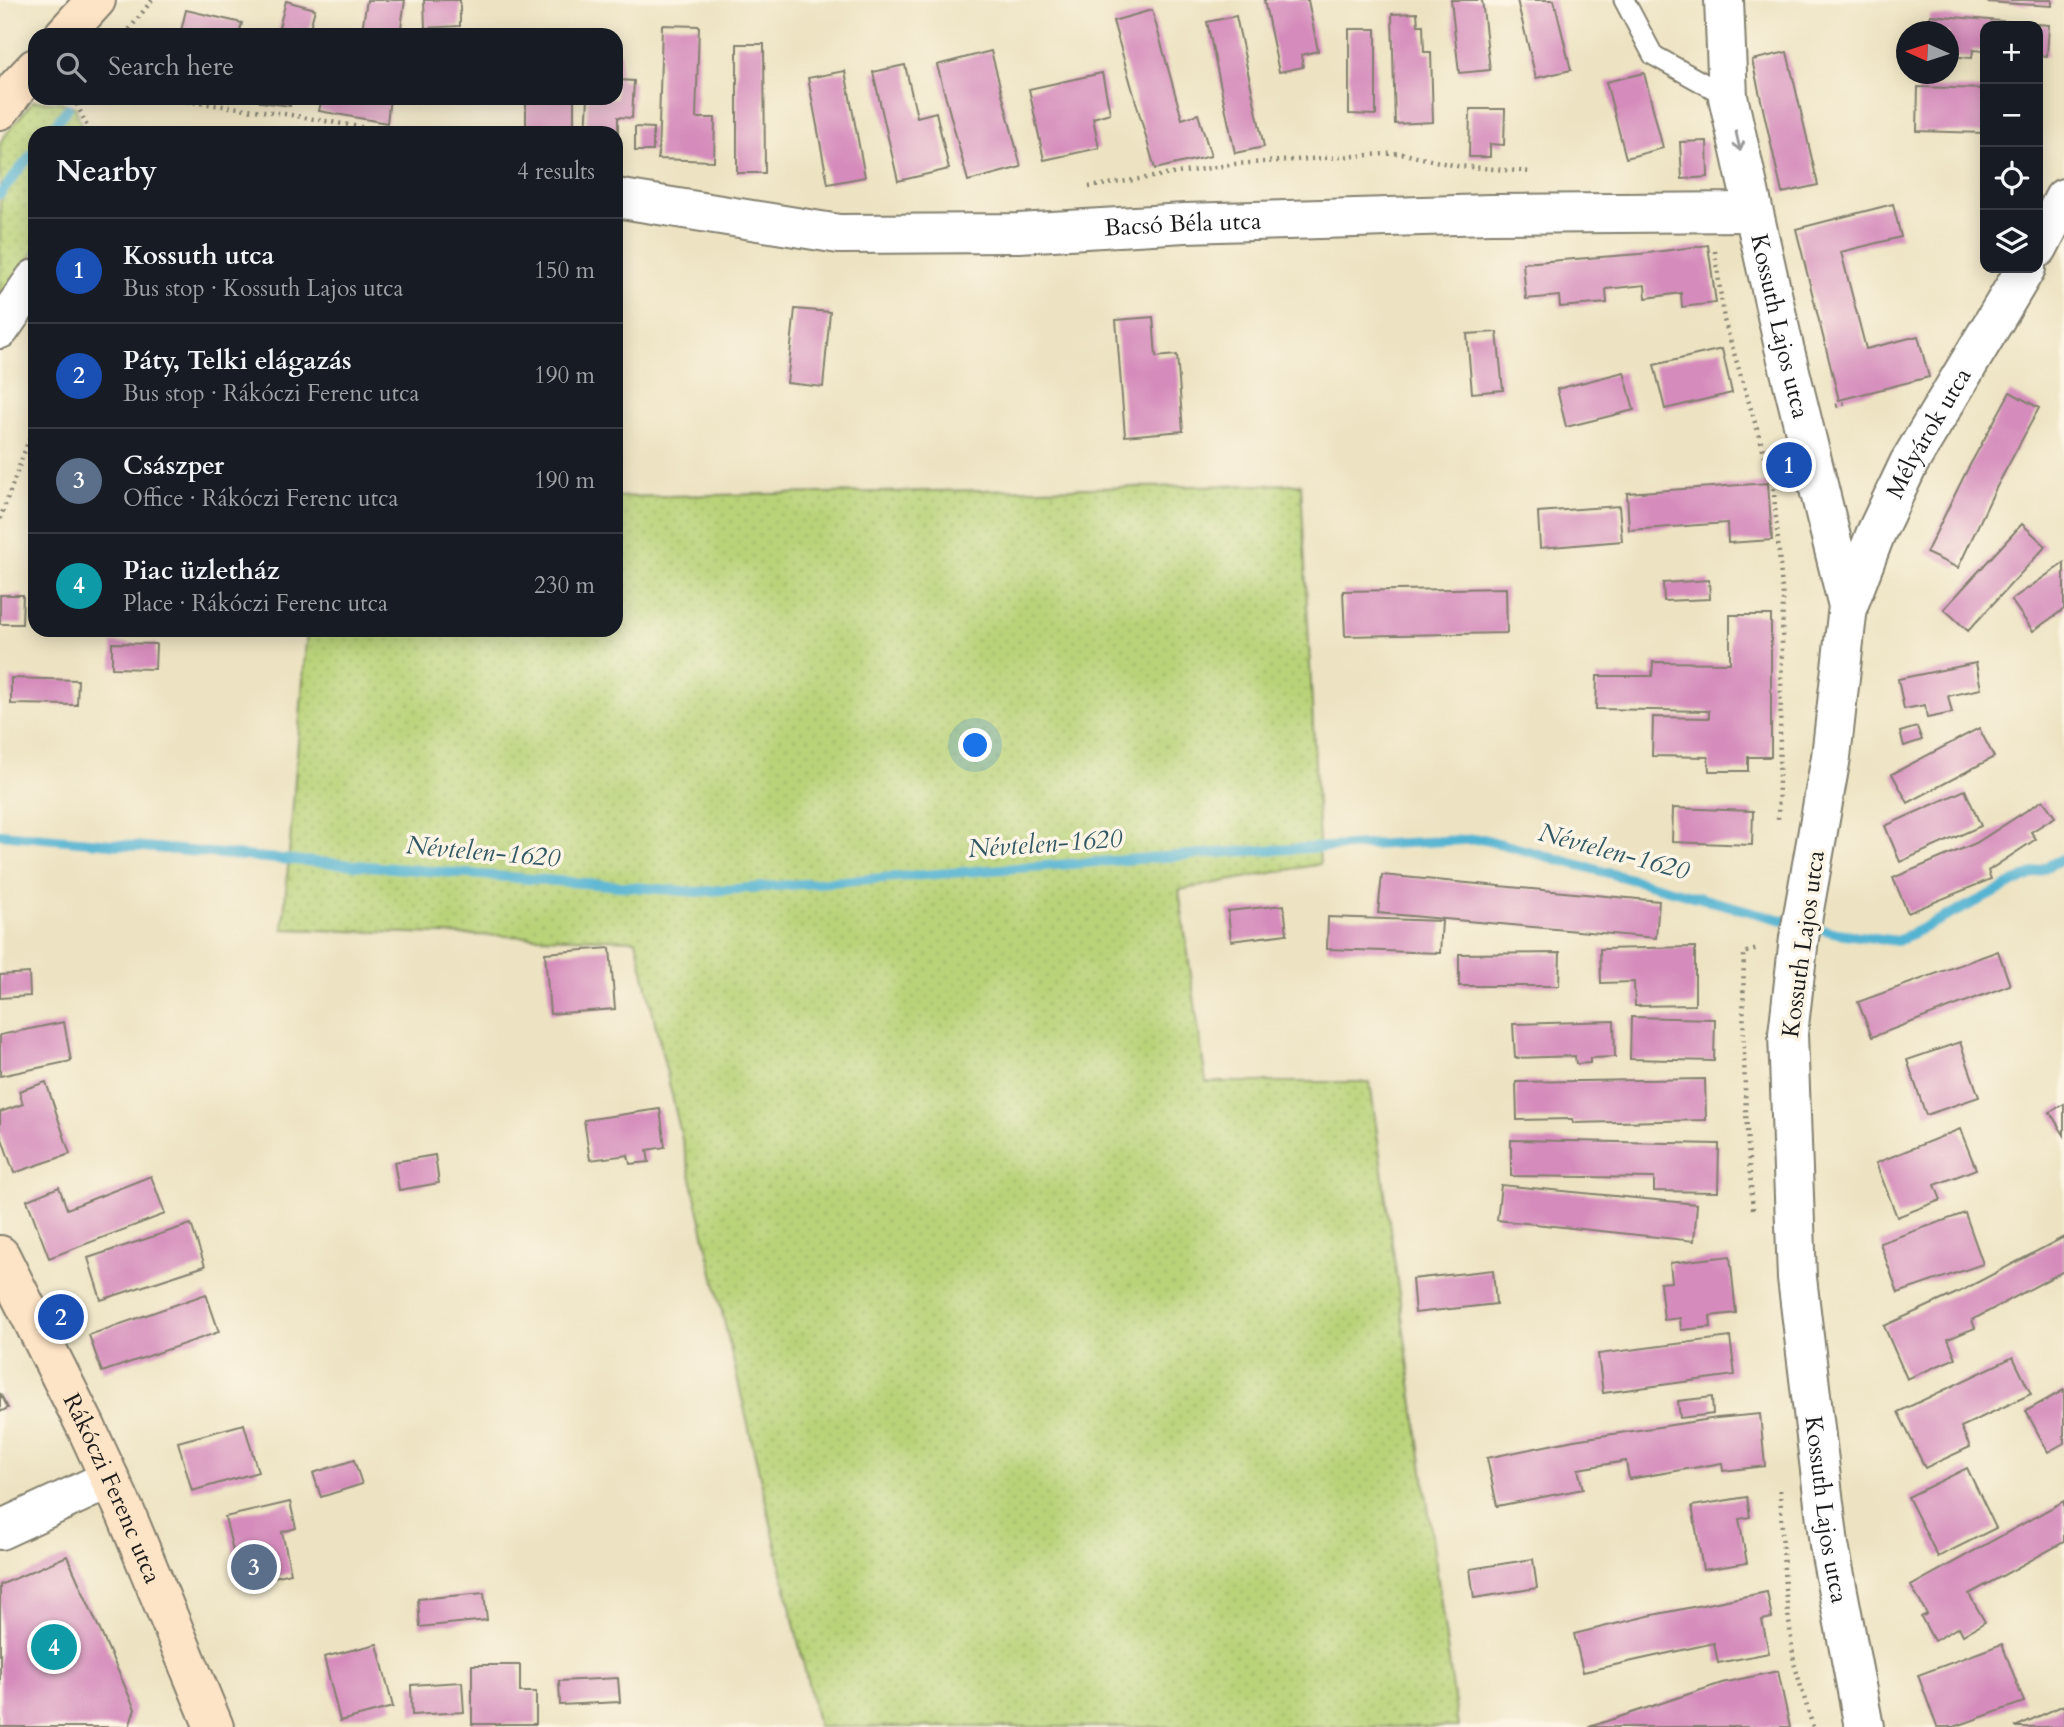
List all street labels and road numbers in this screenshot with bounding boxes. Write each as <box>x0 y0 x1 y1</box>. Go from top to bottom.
street label: Bacsó Béla utca <box>1103 205 1263 245</box>
street label: Kossuth Lajos utca <box>1742 231 1817 423</box>
street label: Mélyárok utca <box>1879 361 1980 504</box>
street label: Kossuth Lajos utca <box>1774 848 1833 1040</box>
street label: Rákóczi Ferenc utca <box>55 1388 169 1589</box>
street label: Kossuth Lajos utca <box>1797 1414 1856 1606</box>

